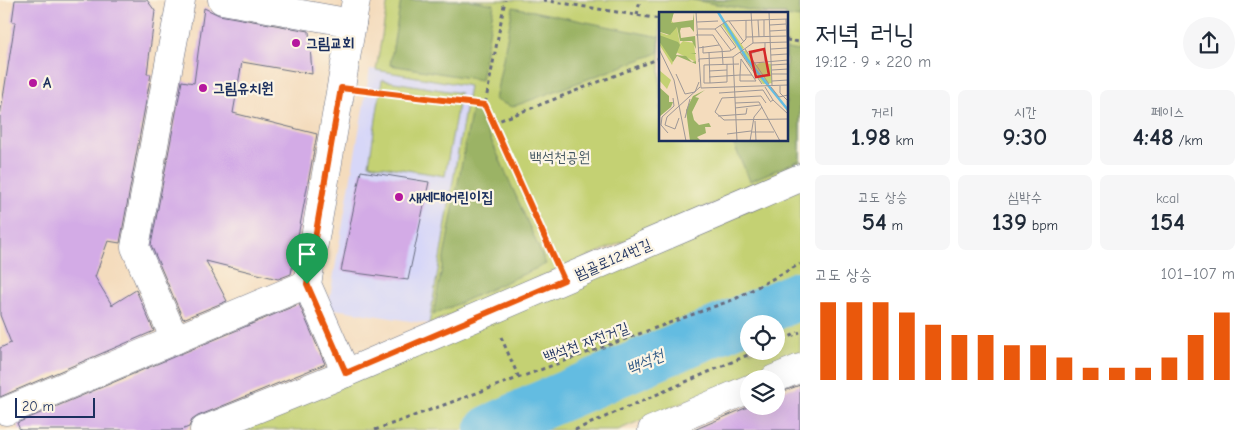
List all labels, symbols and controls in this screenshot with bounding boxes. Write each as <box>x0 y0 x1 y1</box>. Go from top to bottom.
inset map <box>659 12 788 141</box>
button: share <box>1183 17 1235 69</box>
text: 저녁 러닝 <box>815 18 915 50</box>
place label: 그림교회 <box>306 34 354 52</box>
marker: 그림교회 <box>290 37 302 49</box>
text: 19:12 · 9 × 220 m <box>815 53 931 71</box>
place label: A <box>43 74 52 92</box>
marker: A <box>27 77 39 89</box>
place label: 그림유치원 <box>213 79 273 97</box>
marker: 그림유치원 <box>197 82 209 94</box>
text: 거리 <box>871 104 894 121</box>
text: 시간 <box>1014 104 1036 121</box>
text: 페이스 <box>1151 104 1185 121</box>
text: 1.98 <box>851 122 891 151</box>
text: 9:30 <box>1003 122 1047 151</box>
text: 4:48 <box>1132 122 1174 151</box>
text: km <box>891 132 914 149</box>
text: /km <box>1174 132 1203 149</box>
park label: 백석천공원 <box>530 148 590 166</box>
place label: 새세대어린이집 <box>408 188 494 206</box>
text: 고도 상승 <box>857 189 907 206</box>
text: 심박수 <box>1008 189 1042 206</box>
text: kcal <box>1156 190 1179 207</box>
marker: 새세대어린이집 <box>393 191 405 203</box>
text: 54 <box>862 207 887 236</box>
text: 139 <box>992 207 1027 236</box>
text: 154 <box>1150 207 1185 236</box>
text: m <box>887 217 903 234</box>
text: bpm <box>1027 217 1058 234</box>
pin <box>286 233 328 284</box>
street label: 범골로124번길 <box>572 235 654 283</box>
icon: arrive <box>293 240 321 268</box>
text: 101–107 m <box>1161 265 1235 283</box>
text: 고도 상승 <box>815 266 872 284</box>
map controls <box>740 315 785 415</box>
button: locate <box>740 315 785 360</box>
street label: 백석천 자전거길 <box>541 318 631 366</box>
water label: 백석천 <box>624 345 668 378</box>
button: layers <box>740 370 785 415</box>
scale bar <box>15 395 95 418</box>
text: 20 m <box>22 398 54 415</box>

